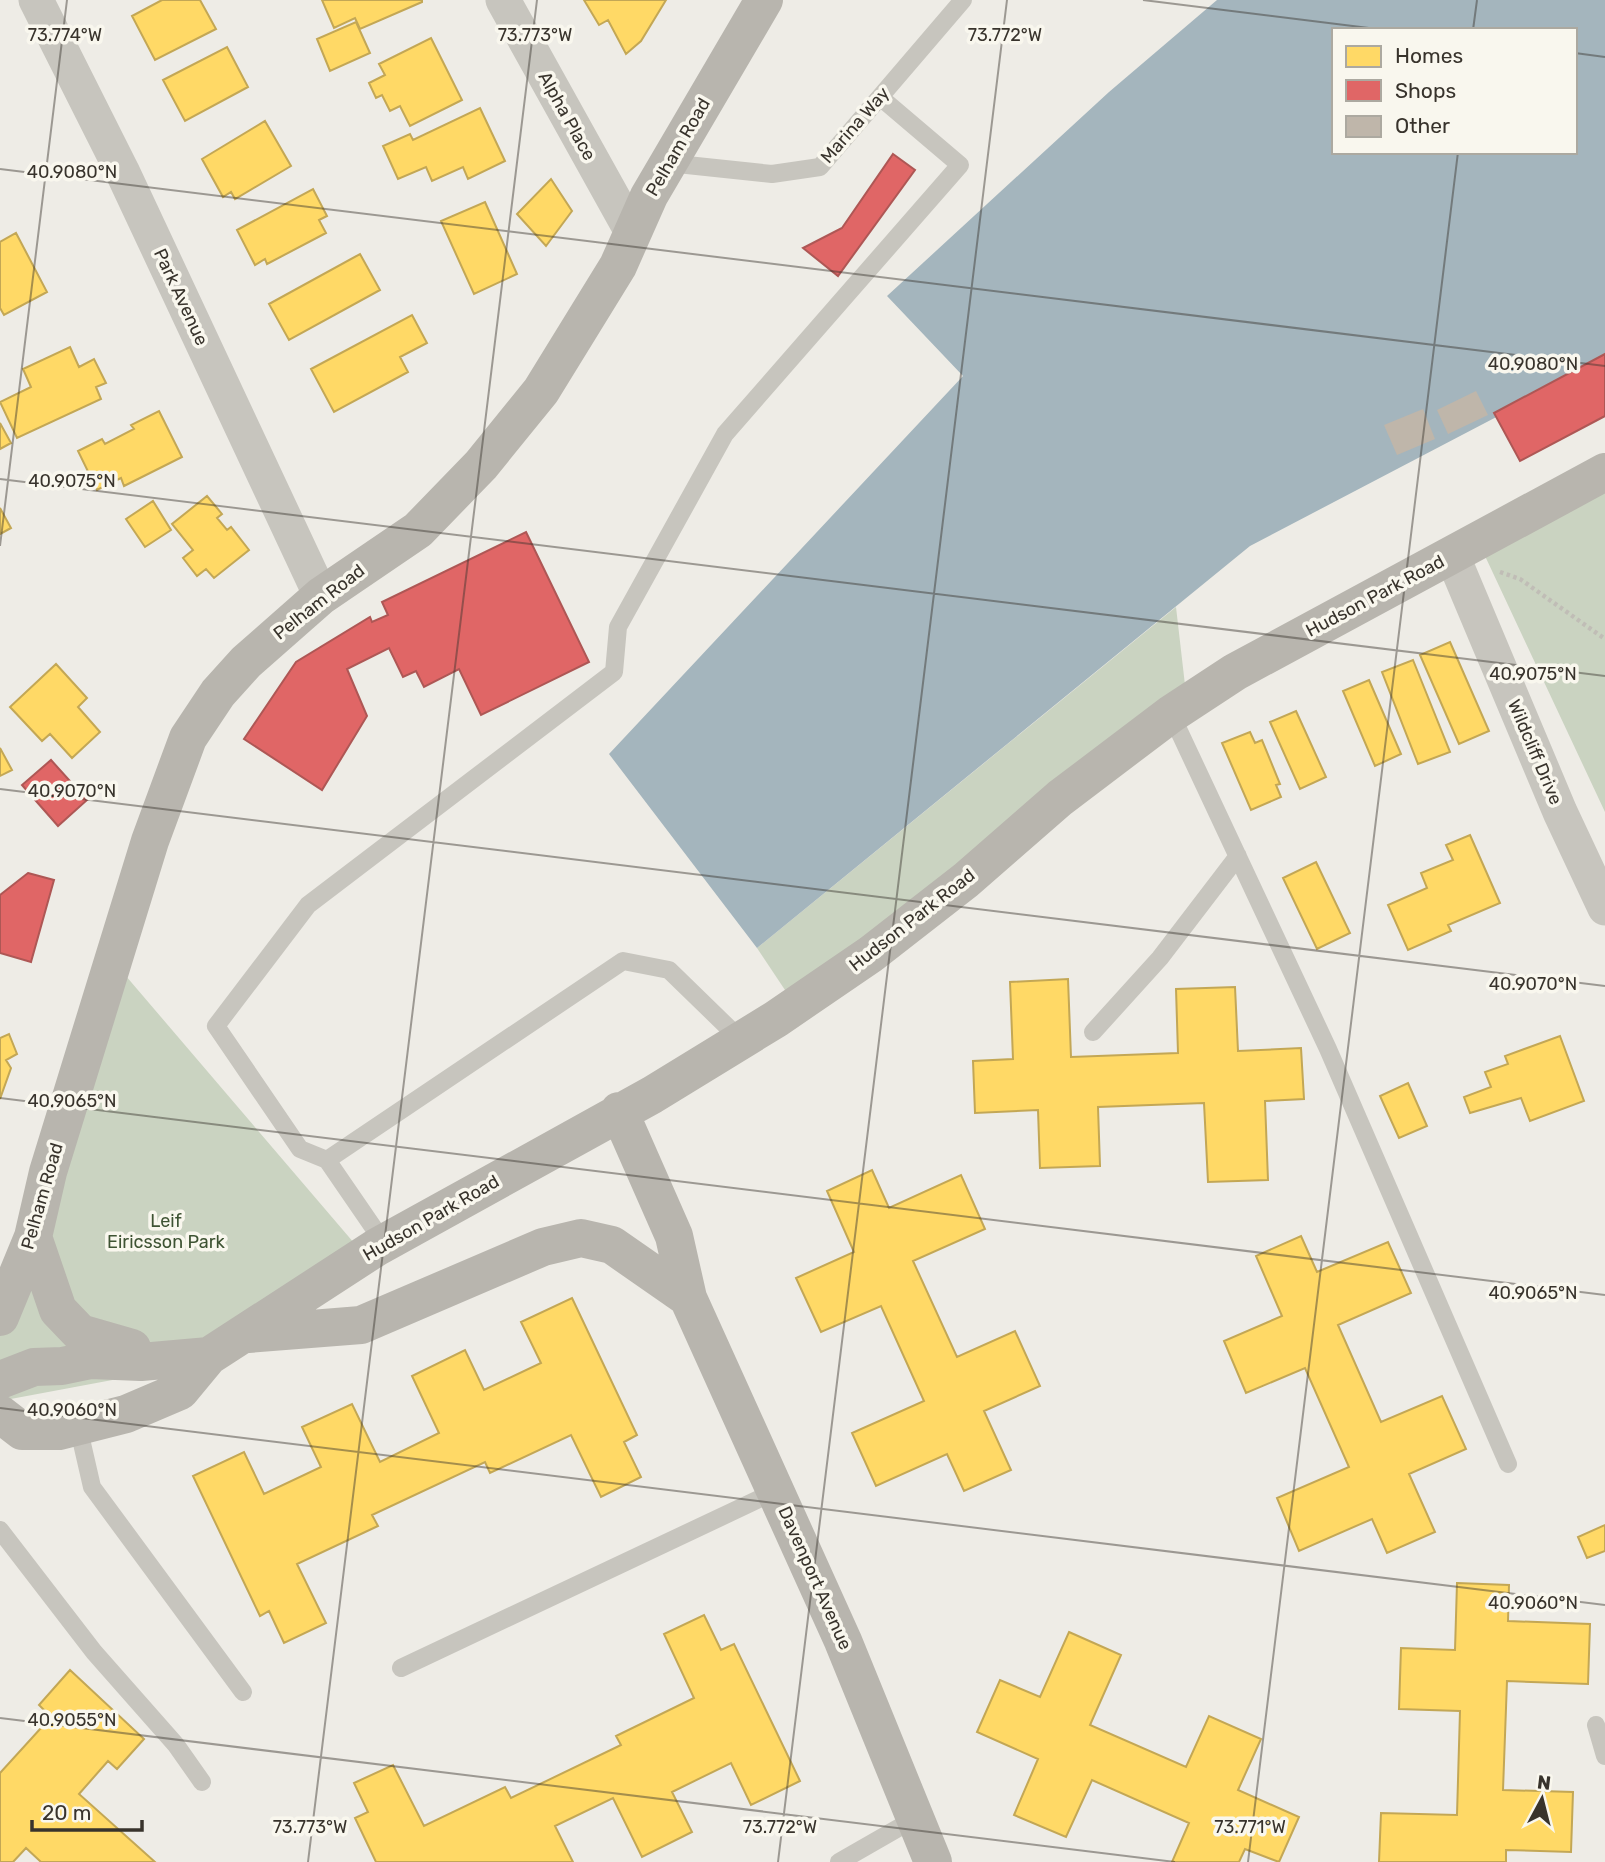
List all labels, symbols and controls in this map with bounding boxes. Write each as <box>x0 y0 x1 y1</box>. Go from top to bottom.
text: 73.774°W <box>28 24 102 46</box>
text: 73.773°W <box>498 24 572 46</box>
text: 73.772°W <box>968 24 1042 46</box>
legend <box>1332 28 1577 154</box>
text: Homes <box>1395 43 1463 68</box>
street label: Alpha Place <box>534 68 600 164</box>
text: Shops <box>1395 78 1456 103</box>
street label: Marina Way <box>816 82 894 168</box>
street label: Pelham Road <box>641 94 715 200</box>
text: Other <box>1395 113 1450 138</box>
text: 40.9080°N <box>27 161 117 183</box>
street label: Park Avenue <box>149 245 213 349</box>
text: 40.9080°N <box>1488 353 1578 375</box>
text: 40.9075°N <box>28 470 116 492</box>
street label: Hudson Park Road <box>1302 550 1448 642</box>
street label: Pelham Road <box>269 560 369 644</box>
text: 40.9075°N <box>1489 663 1577 685</box>
street label: Wildcliff Drive <box>1503 696 1567 808</box>
text: 40.9070°N <box>28 780 116 802</box>
street label: Hudson Park Road <box>845 864 979 976</box>
text: 40.9070°N <box>1489 973 1577 995</box>
text: 40.9065°N <box>27 1090 117 1112</box>
street label: Pelham Road <box>16 1140 68 1252</box>
street label: Hudson Park Road <box>359 1170 503 1266</box>
park label: Leif Eiricsson Park <box>107 1210 226 1253</box>
text: 40.9065°N <box>1488 1282 1578 1304</box>
text: 40.9060°N <box>27 1399 117 1421</box>
street label: Davenport Avenue <box>773 1503 857 1653</box>
text: 40.9060°N <box>1488 1592 1578 1614</box>
text: 40.9055°N <box>27 1709 117 1731</box>
north arrow <box>1507 1764 1577 1834</box>
text: N <box>1536 1770 1552 1795</box>
scale bar <box>32 1788 142 1832</box>
text: 20 m <box>42 1800 91 1825</box>
text: 73.773°W <box>273 1816 347 1838</box>
text: 73.772°W <box>743 1816 817 1838</box>
text: 73.771°W <box>1214 1816 1286 1838</box>

